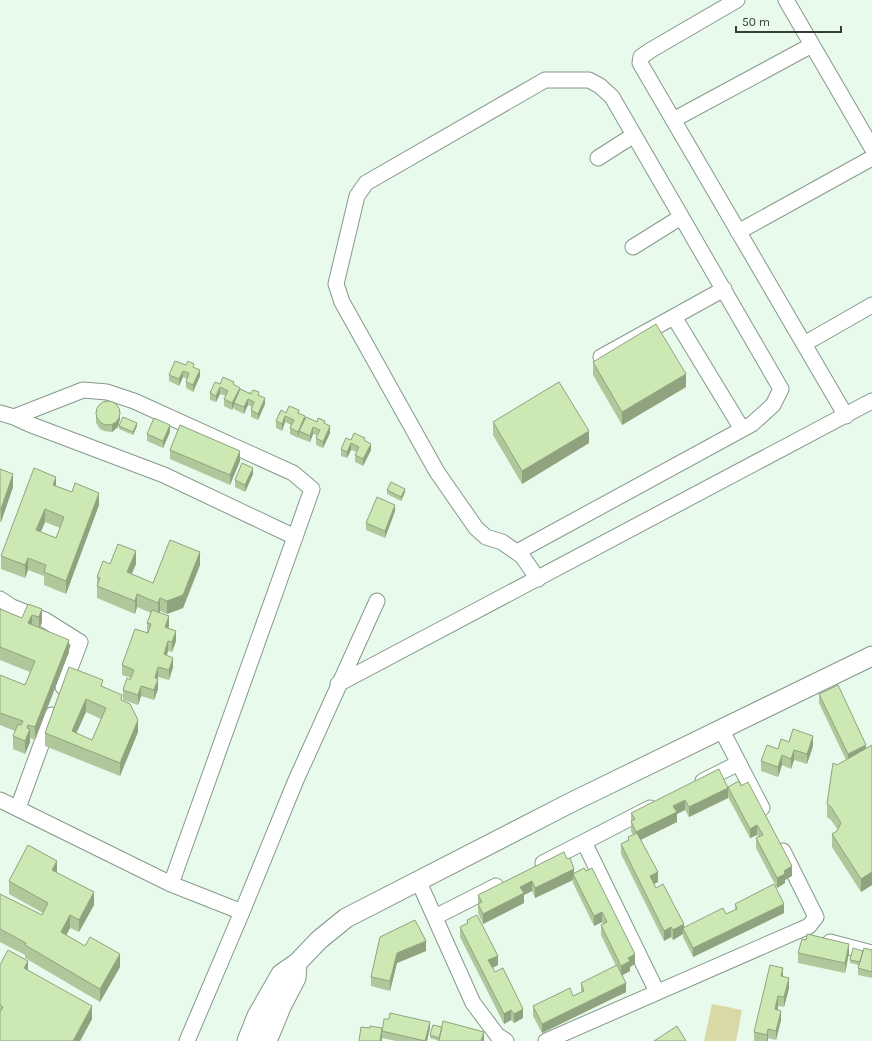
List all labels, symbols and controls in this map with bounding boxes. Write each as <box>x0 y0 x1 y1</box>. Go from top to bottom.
scale bar <box>736 8 841 34</box>
text: 50 m <box>742 15 770 29</box>

